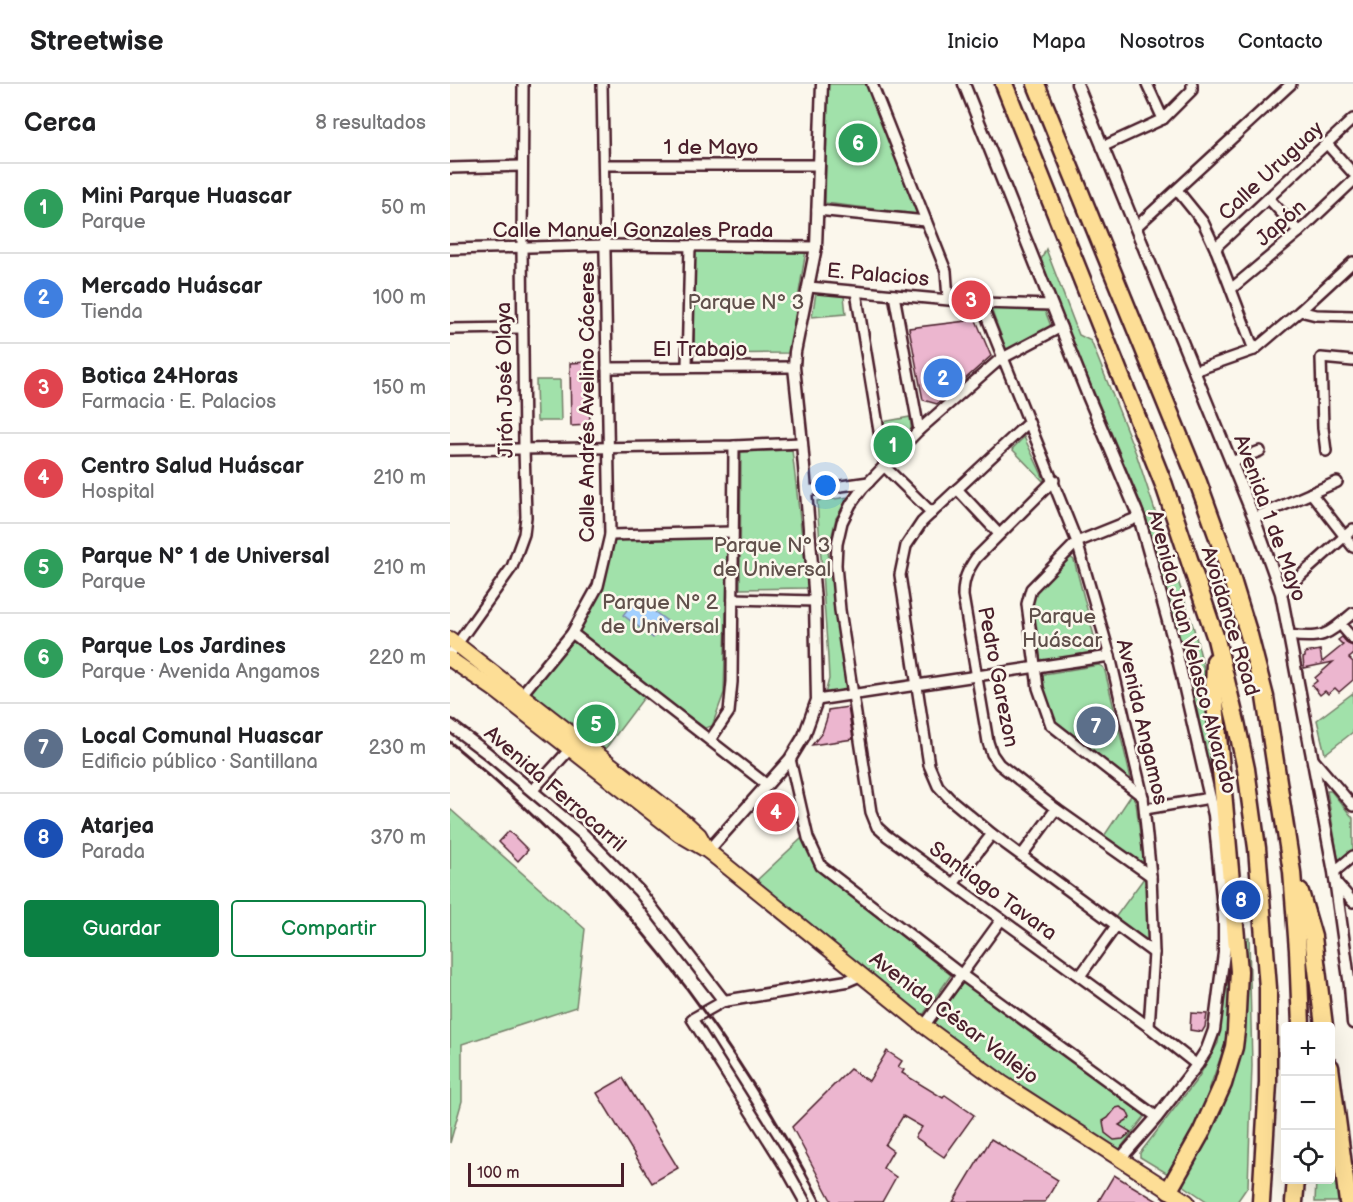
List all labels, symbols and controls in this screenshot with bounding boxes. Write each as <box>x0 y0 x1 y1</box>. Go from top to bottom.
text: Streetwise <box>30 25 163 58</box>
text: Inicio <box>948 29 999 54</box>
text: Mapa <box>1032 29 1086 54</box>
text: Nosotros <box>1119 29 1205 54</box>
text: Contacto <box>1238 29 1323 54</box>
text: Cerca <box>24 108 96 139</box>
text: 8 resultados <box>315 111 426 135</box>
street label: Calle Uruguay <box>1213 116 1329 226</box>
pin: 6 <box>838 120 878 166</box>
street label: 1 de Mayo <box>664 135 758 160</box>
text: Mini Parque Huascar <box>81 183 292 210</box>
street label: Japón <box>1251 194 1311 252</box>
text: 1 <box>39 196 48 220</box>
text: 50 m <box>381 196 426 220</box>
text: Parque <box>81 210 146 234</box>
street label: Calle Manuel Gonzales Prada <box>493 218 773 243</box>
street label: E. Palacios <box>826 258 930 292</box>
street label: Calle Andrés Avelino Cáceres <box>575 262 600 542</box>
text: Mercado Huáscar <box>81 273 262 300</box>
pin: 3 <box>952 278 990 322</box>
text: 2 <box>38 286 49 310</box>
text: 100 m <box>373 286 426 310</box>
park label: Parque Nº 3 <box>688 290 804 315</box>
text: Tienda <box>81 300 143 324</box>
street label: Jirón José Olaya <box>491 302 519 458</box>
street label: El Trabajo <box>653 337 747 362</box>
pin: 2 <box>924 356 962 400</box>
text: Botica 24Horas <box>81 363 238 390</box>
text: 3 <box>38 376 49 400</box>
text: 150 m <box>373 376 426 400</box>
text: Farmacia · E. Palacios <box>81 390 276 414</box>
pin: 1 <box>874 422 912 468</box>
street label: Avenida 1 de Mayo <box>1228 431 1312 605</box>
text: Centro Salud Huáscar <box>81 453 304 480</box>
text: 4 <box>38 466 49 490</box>
text: 210 m <box>373 466 426 490</box>
your location <box>811 471 840 500</box>
text: Hospital <box>81 480 154 504</box>
street label: Avenida Juan Velasco Alvarado <box>1142 507 1242 797</box>
park label: Parque Nº 3 de Universal <box>713 533 831 582</box>
text: Parque Nº 1 de Universal <box>81 543 330 570</box>
street label: Avoidance Road <box>1195 543 1265 699</box>
text: 5 <box>38 556 49 580</box>
text: 210 m <box>373 556 426 580</box>
text: Parque <box>81 570 146 594</box>
park label: Parque Nº 2 de Universal <box>601 590 719 639</box>
park label: Parque Huáscar <box>1022 604 1102 653</box>
street label: Pedro Garezon <box>972 605 1024 749</box>
text: Parque Los Jardines <box>81 633 286 660</box>
street label: Avenida Angamos <box>1111 637 1173 807</box>
text: 6 <box>37 646 50 670</box>
text: 220 m <box>369 646 426 670</box>
text: Parque · Avenida Angamos <box>81 660 320 684</box>
pin: 5 <box>576 702 616 746</box>
pin: 7 <box>1076 704 1116 748</box>
street label: Avenida Ferrocarril <box>479 721 631 857</box>
text: Local Comunal Huascar <box>81 723 323 750</box>
text: 7 <box>38 736 49 760</box>
text: 230 m <box>369 736 426 760</box>
text: Edificio público · Santillana <box>81 750 318 774</box>
pin: 4 <box>756 790 796 834</box>
text: Atarjea <box>81 813 154 840</box>
text: 8 <box>37 826 50 850</box>
text: 370 m <box>370 826 426 850</box>
street label: Santiago Tavara <box>924 836 1062 946</box>
text: Parada <box>81 840 145 864</box>
pin: 8 <box>1222 878 1260 922</box>
button: Guardar <box>24 900 219 957</box>
button: Compartir <box>231 900 426 957</box>
street label: Avenida César Vallejo <box>865 946 1044 1090</box>
map controls <box>1281 1022 1335 1184</box>
button: + <box>1281 1022 1335 1076</box>
button: − <box>1281 1076 1335 1130</box>
button: locate <box>1281 1130 1335 1184</box>
scale bar <box>468 1160 624 1188</box>
text: 100 m <box>477 1164 520 1183</box>

